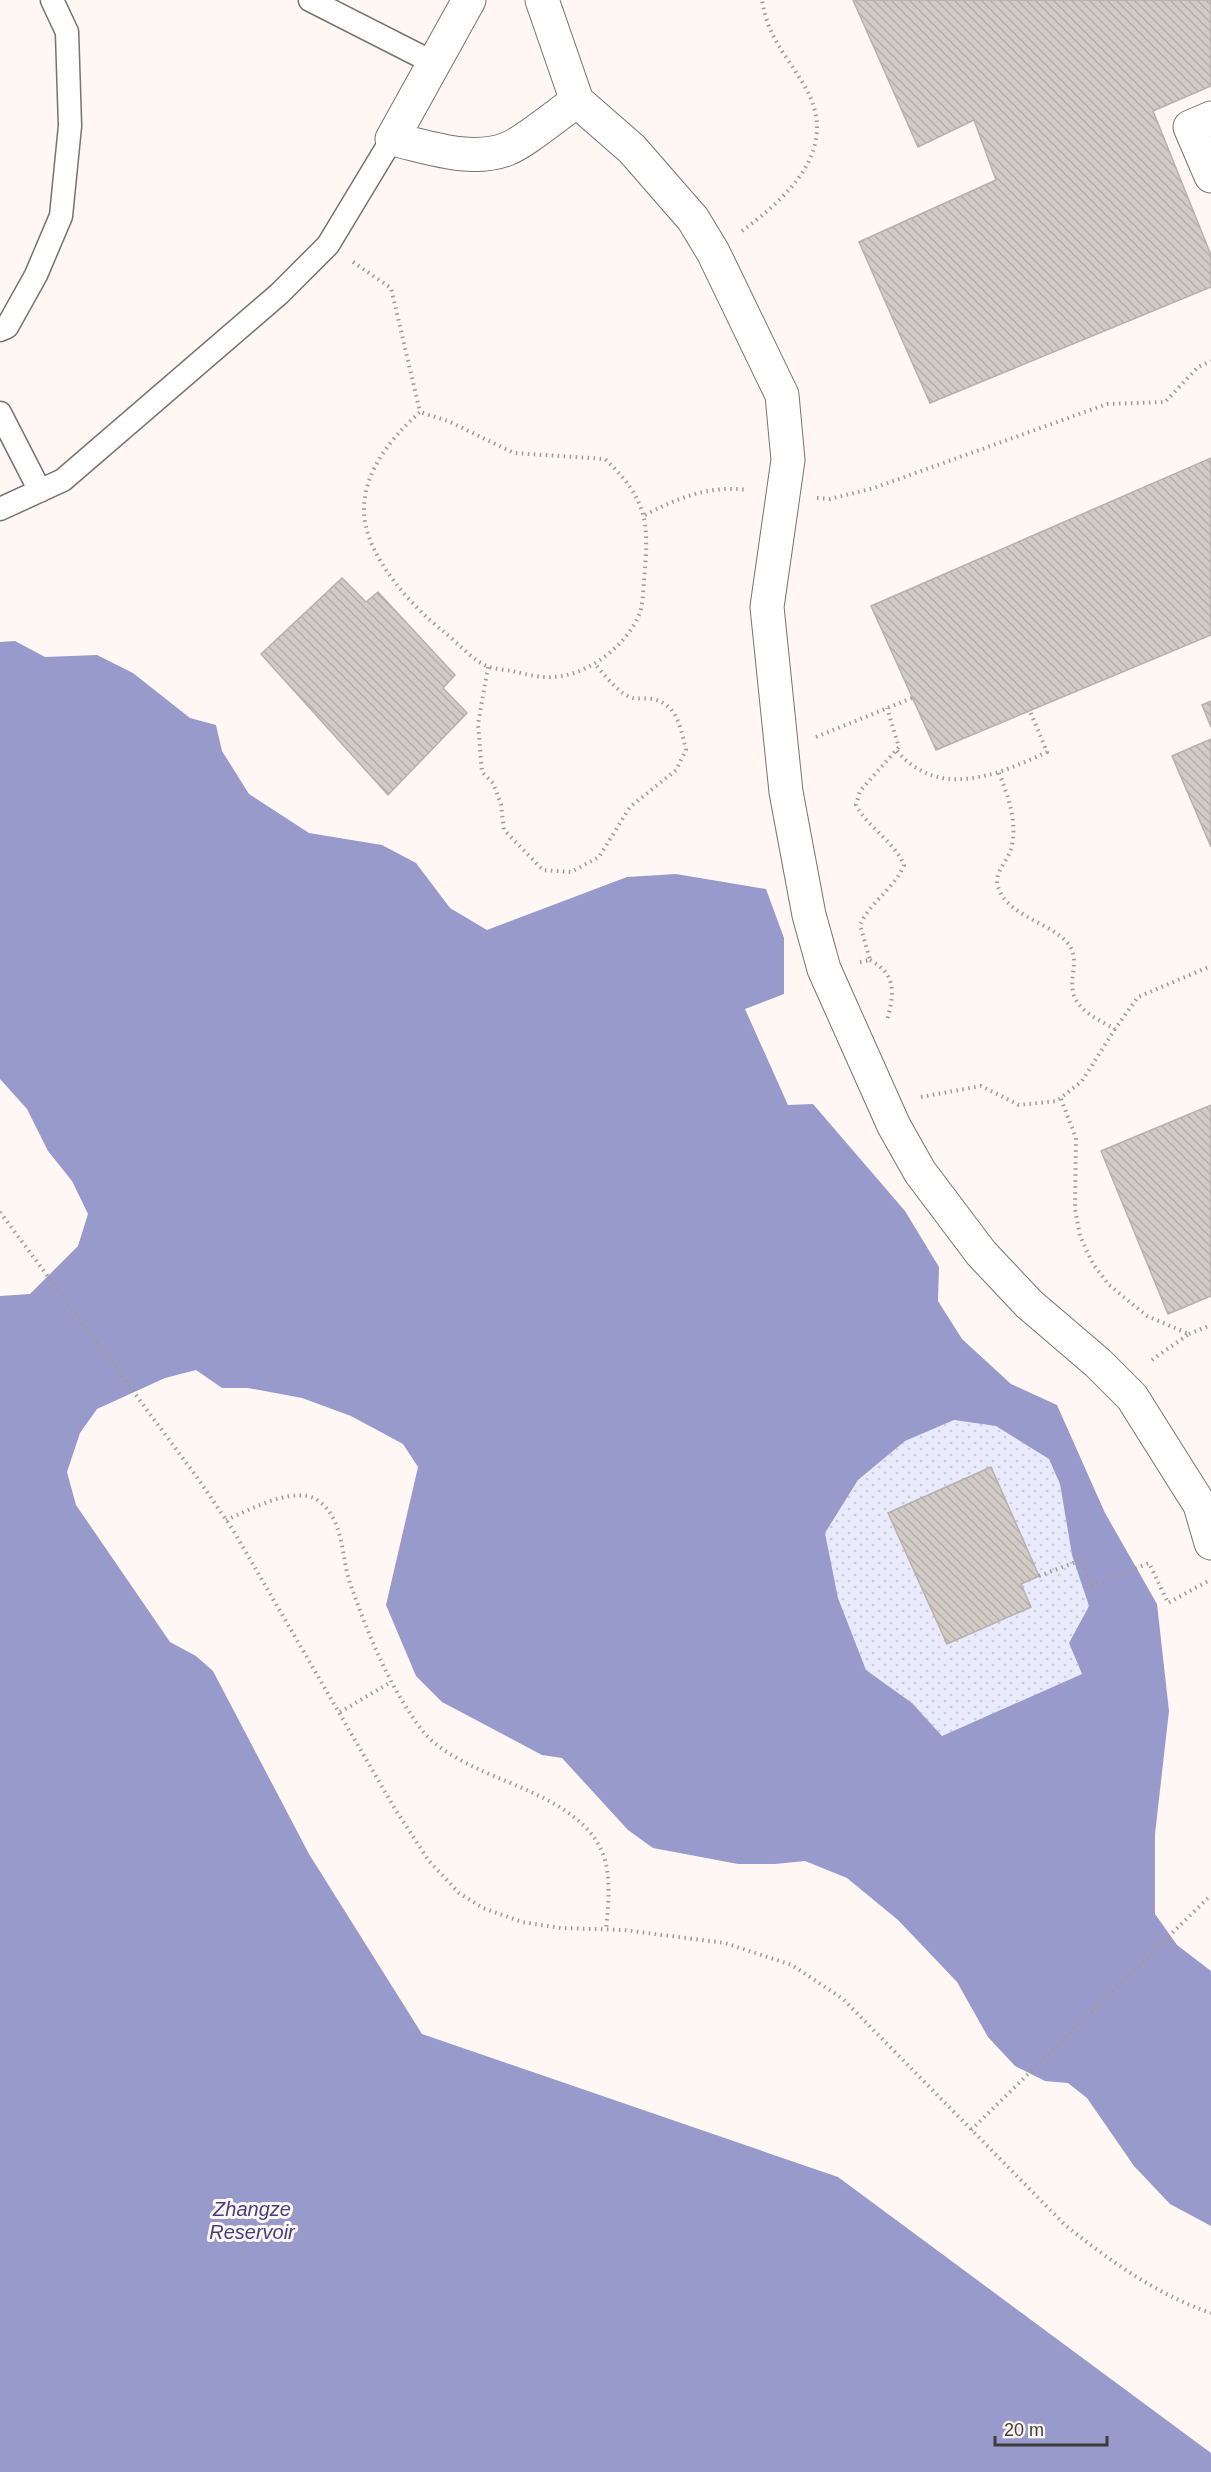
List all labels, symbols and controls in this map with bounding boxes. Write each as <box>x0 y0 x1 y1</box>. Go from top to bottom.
water label: Zhangze Reservoir <box>209 2198 296 2243</box>
scale bar <box>995 2409 1108 2447</box>
text: 20 m <box>1004 2420 1044 2440</box>

